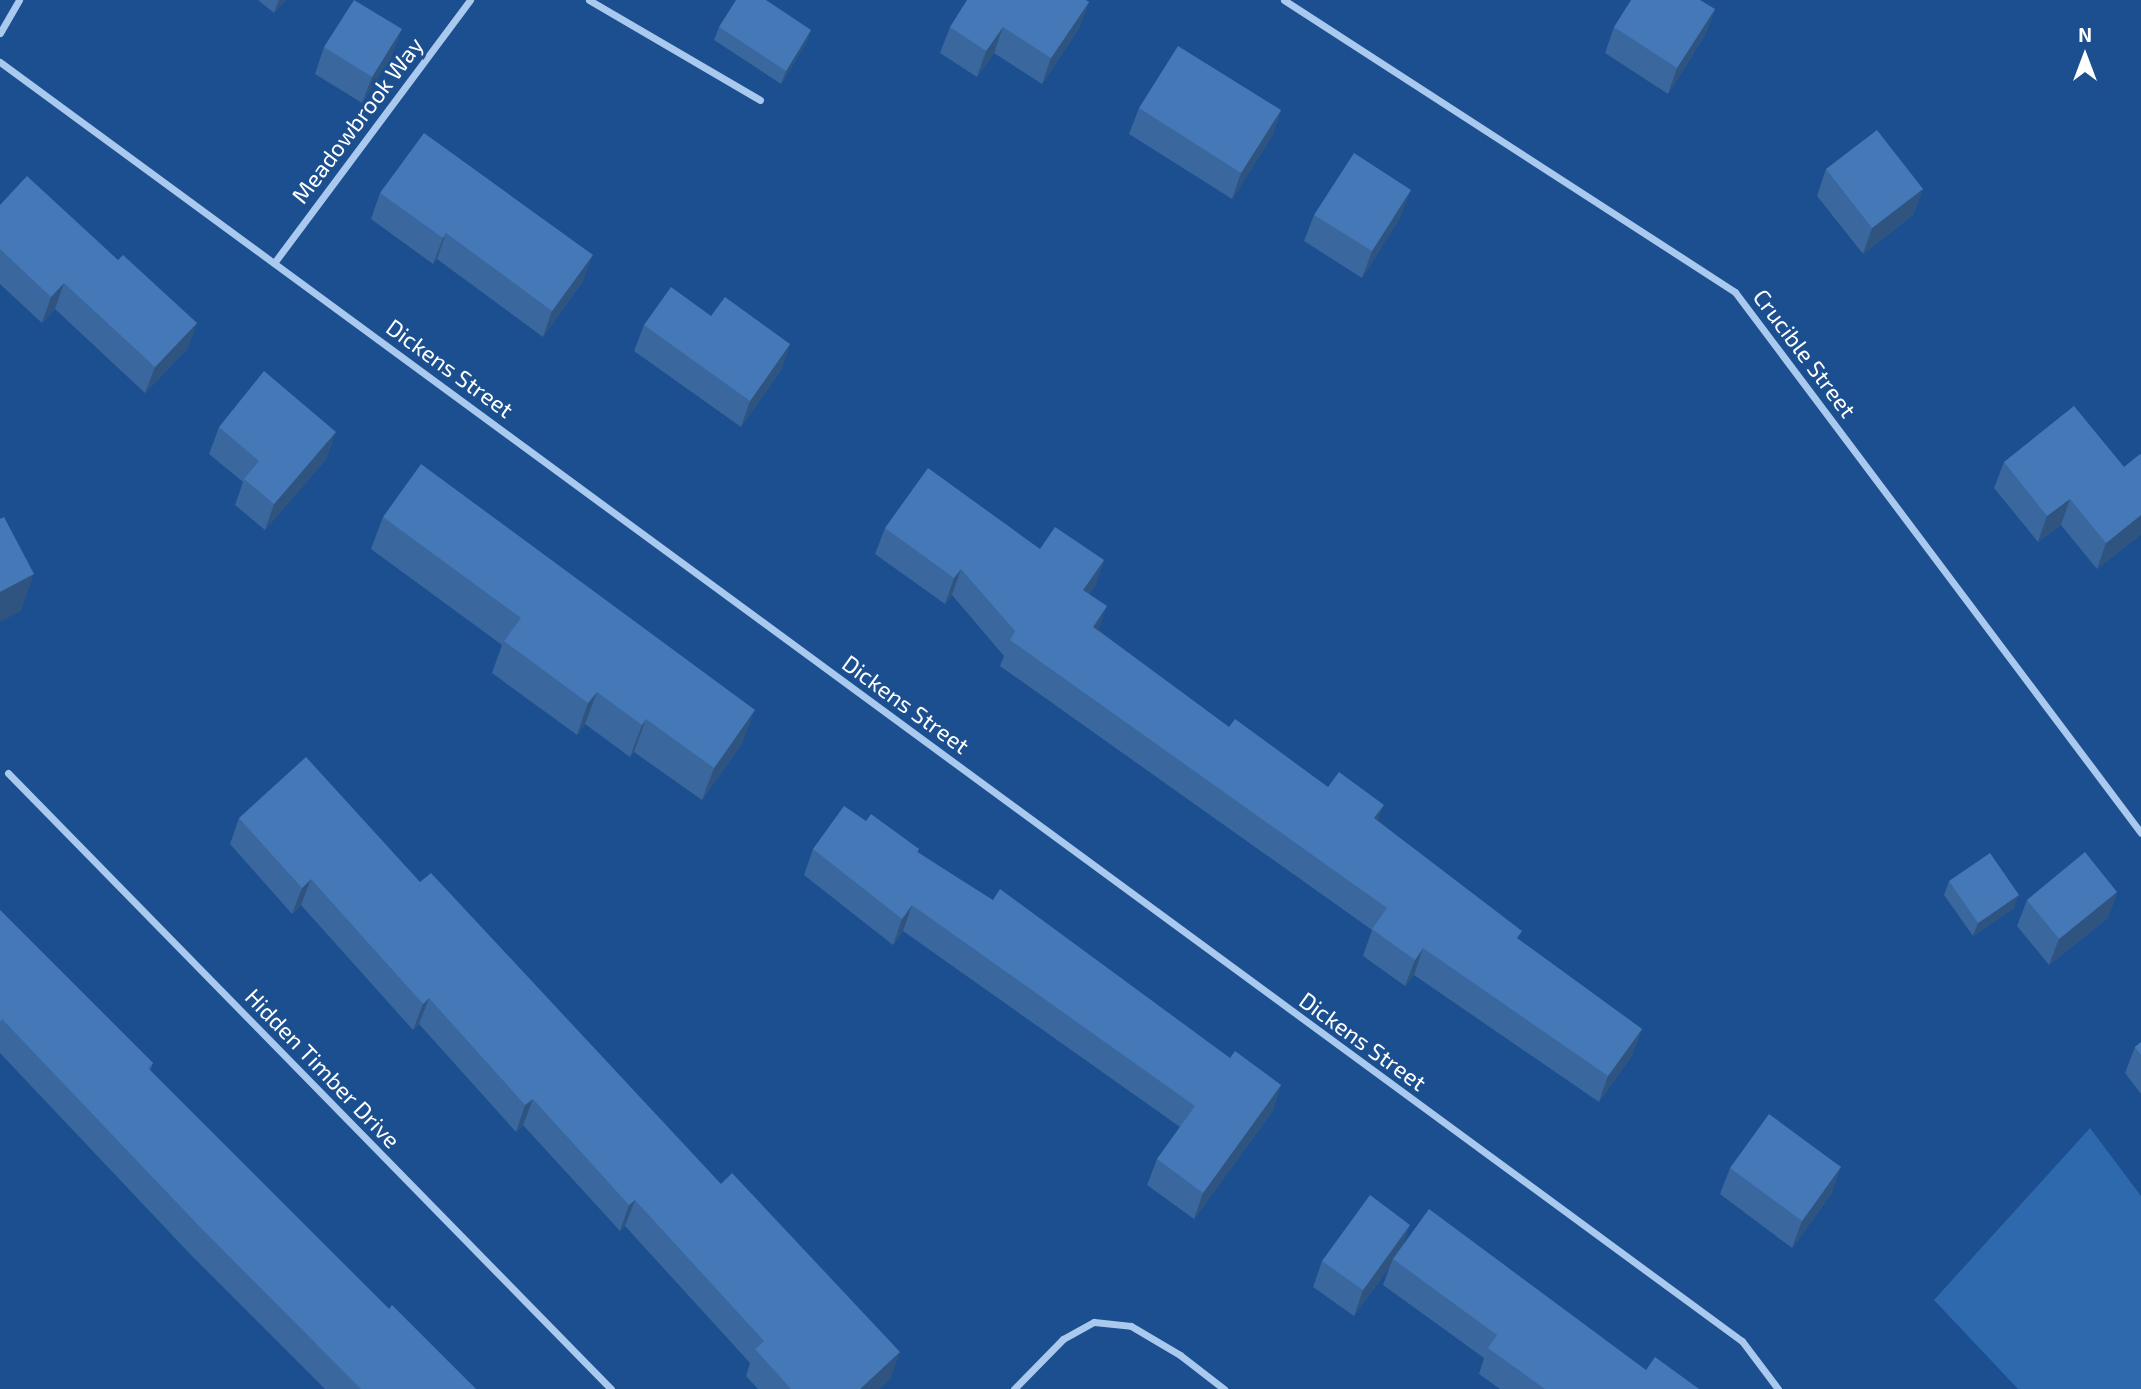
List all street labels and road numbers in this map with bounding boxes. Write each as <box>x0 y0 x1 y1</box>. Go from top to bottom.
street label: Meadowbrook Way <box>285 31 429 209</box>
street label: Crucible Street <box>1748 283 1862 423</box>
street label: Dickens Street <box>381 313 519 423</box>
street label: Dickens Street <box>837 649 975 759</box>
street label: Hidden Timber Drive <box>239 982 407 1154</box>
street label: Dickens Street <box>1294 986 1432 1096</box>

